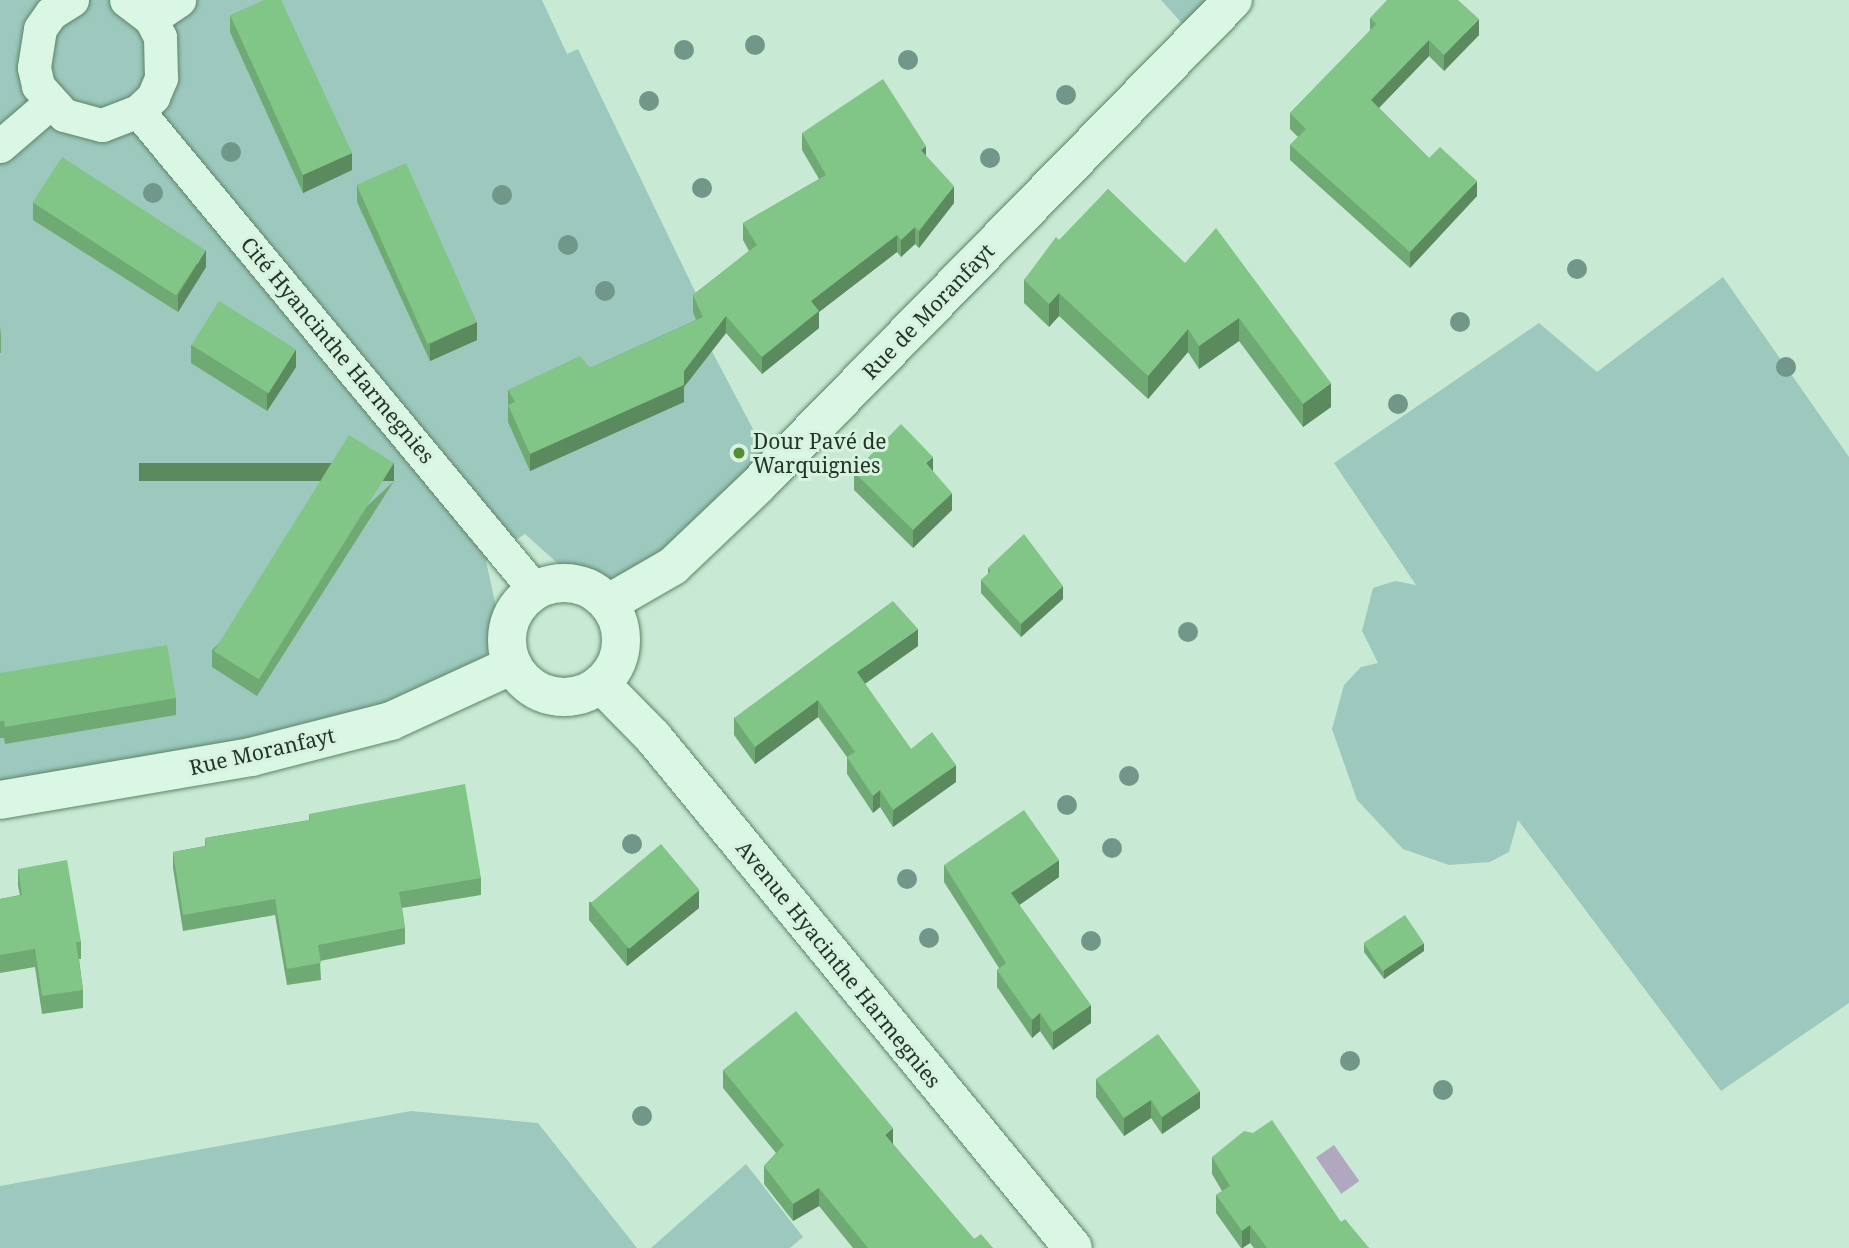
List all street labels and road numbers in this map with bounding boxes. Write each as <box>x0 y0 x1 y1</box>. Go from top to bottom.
street label: Cité Hyancinthe Harmegnies <box>236 232 440 468</box>
street label: Rue de Moranfayt <box>857 238 999 384</box>
street label: Rue Moranfayt <box>187 722 337 780</box>
street label: Avenue Hyacinthe Harmegnies <box>731 835 947 1093</box>

